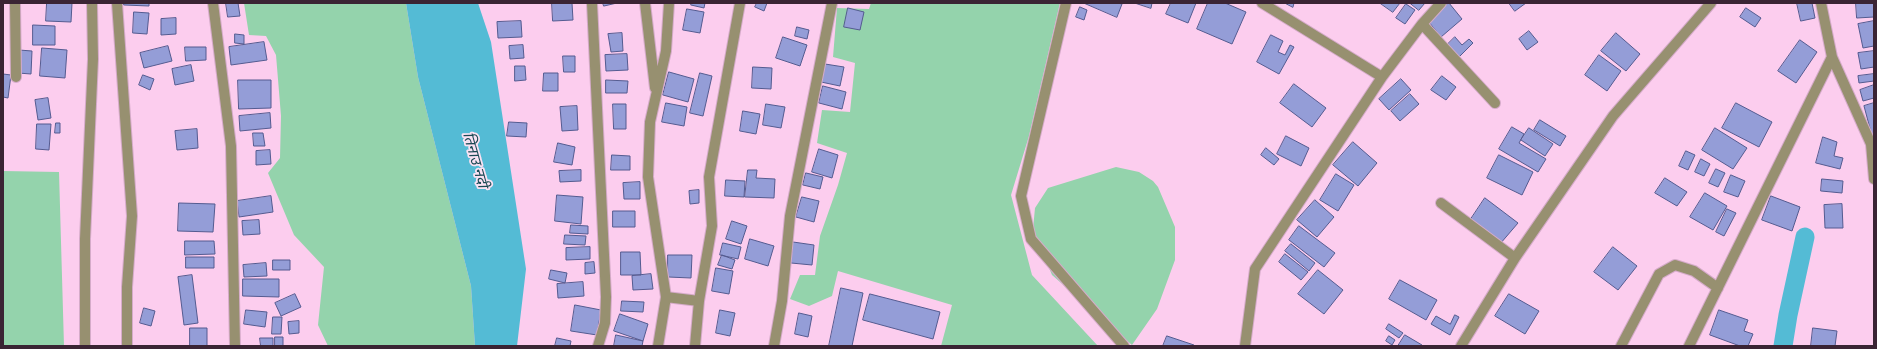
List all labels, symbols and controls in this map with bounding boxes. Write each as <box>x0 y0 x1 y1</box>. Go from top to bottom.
water label: तिनाउ नदी <box>459 130 491 190</box>

